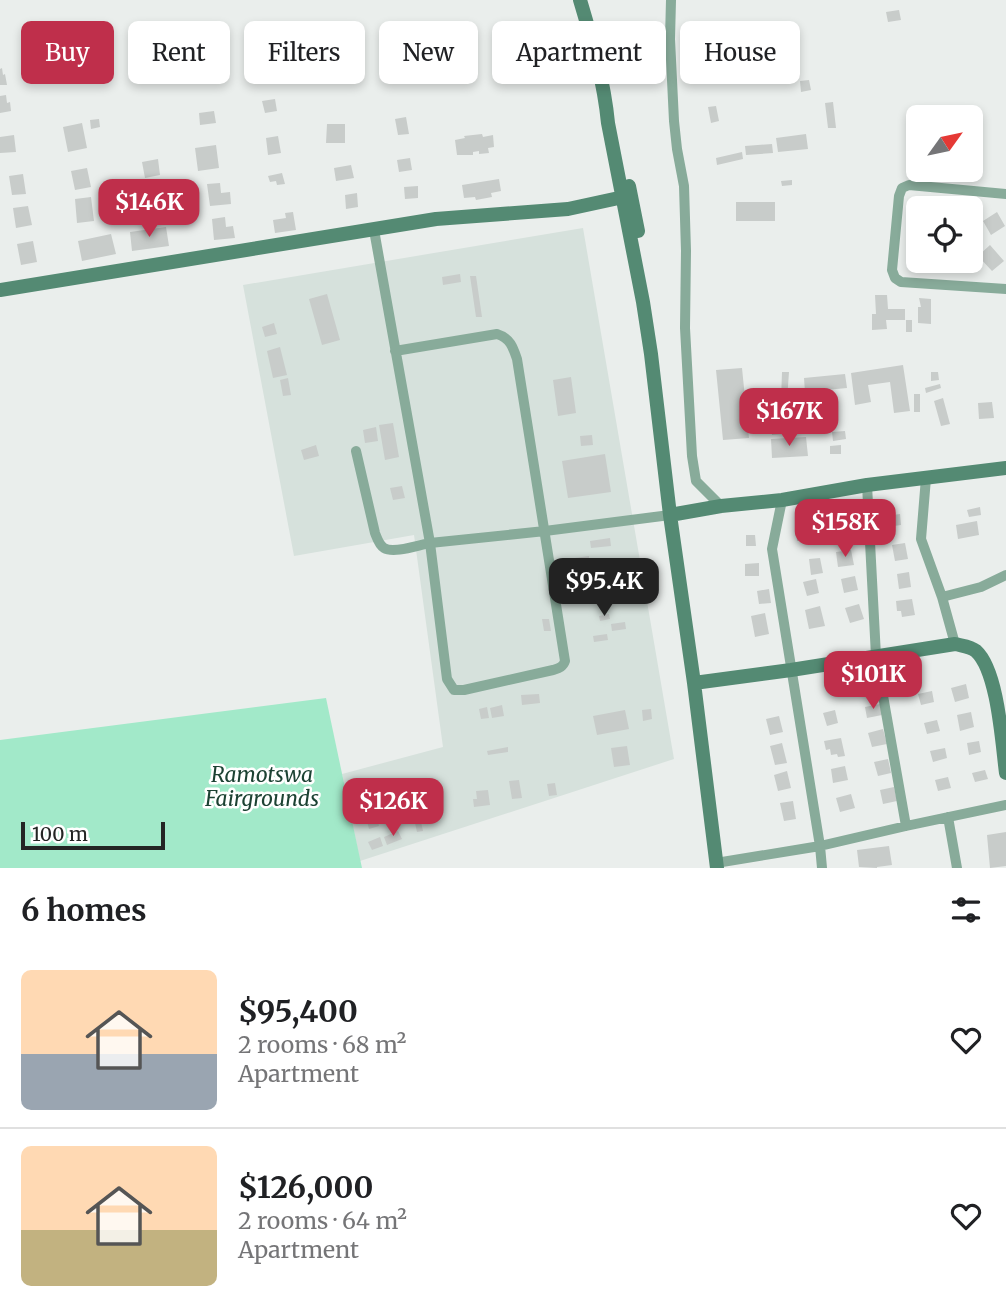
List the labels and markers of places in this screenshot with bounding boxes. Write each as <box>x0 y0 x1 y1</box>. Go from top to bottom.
pin: $146K <box>100 180 198 239</box>
pin: $167K <box>740 388 838 448</box>
pin: $158K <box>796 500 894 559</box>
pin: $95.4K <box>547 558 661 618</box>
pin: $101K <box>824 652 922 711</box>
pin: $126K <box>344 778 442 838</box>

